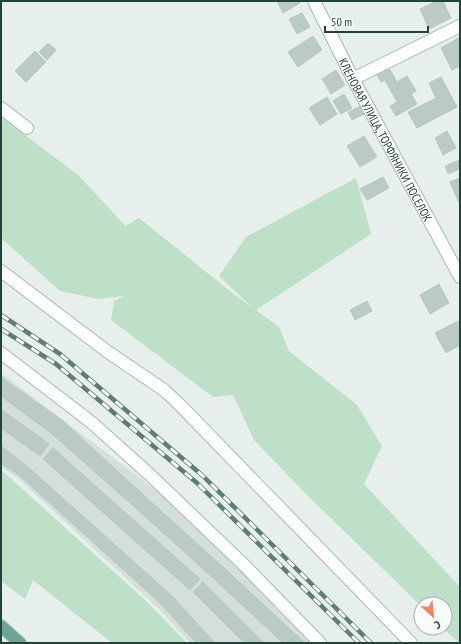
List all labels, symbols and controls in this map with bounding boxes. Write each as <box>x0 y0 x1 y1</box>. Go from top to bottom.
scale bar <box>325 8 428 34</box>
text: 50 m <box>331 14 352 29</box>
street label: КЛЕНОВАЯ УЛИЦА, ТОРФЯНИКИ ПОСЕЛОК <box>336 55 436 224</box>
north arrow <box>413 596 453 636</box>
text: С <box>432 618 443 632</box>

